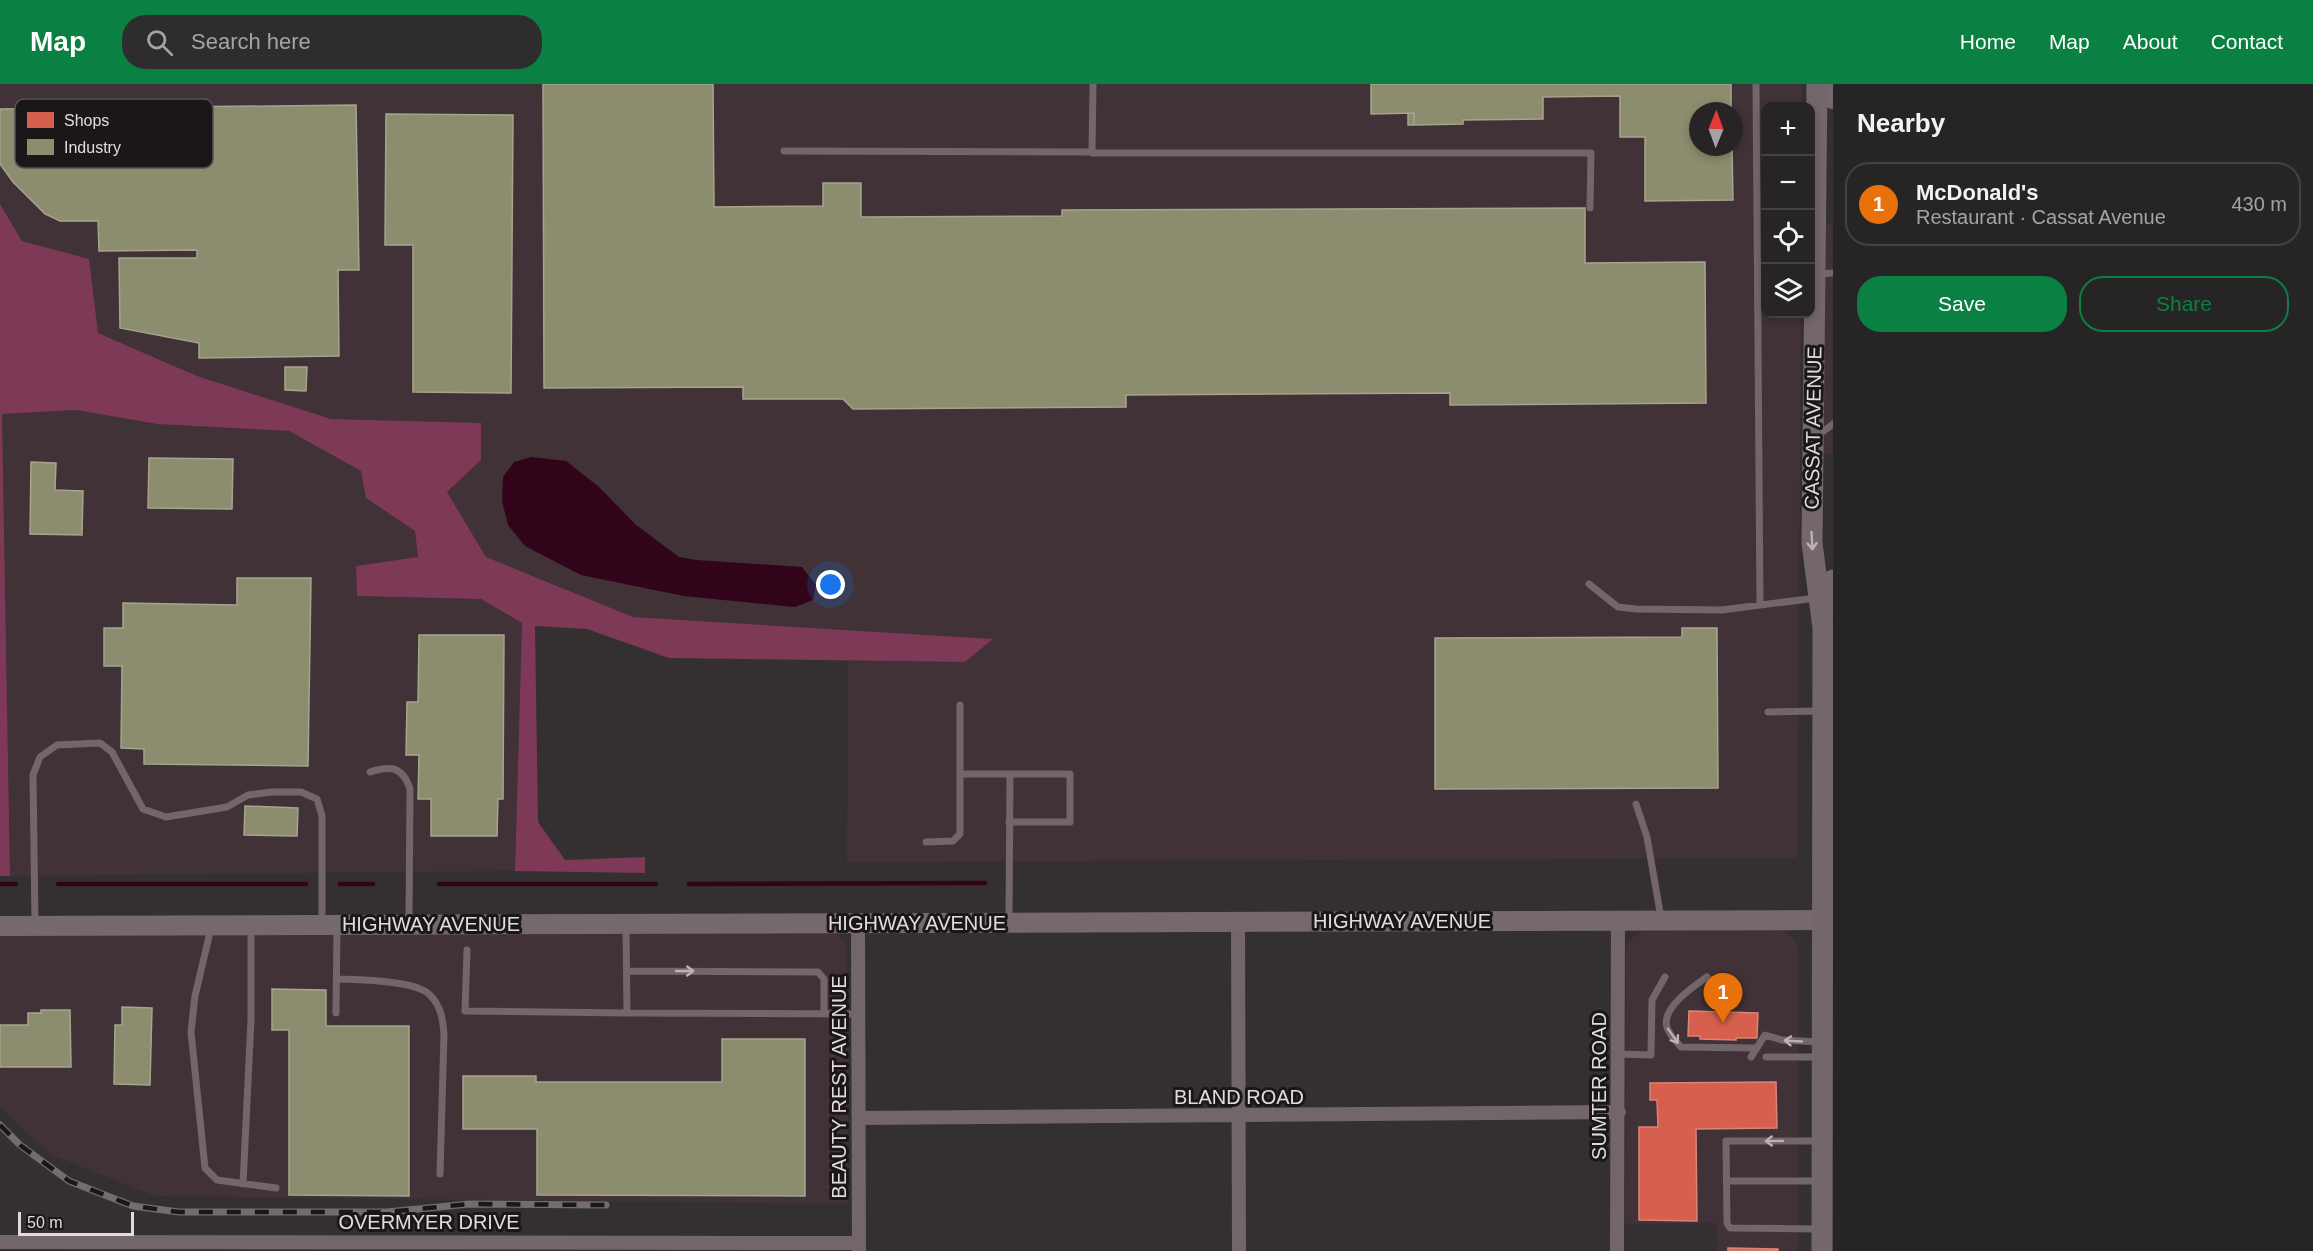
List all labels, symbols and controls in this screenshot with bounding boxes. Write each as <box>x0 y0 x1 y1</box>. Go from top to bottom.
search box <box>122 15 542 69</box>
text: Map <box>30 26 86 57</box>
icon: search <box>143 26 176 59</box>
text: Search here <box>191 29 311 54</box>
text: Home <box>1960 30 2016 53</box>
text: Map <box>2049 30 2090 53</box>
text: About <box>2123 30 2178 53</box>
text: Contact <box>2211 30 2283 53</box>
legend <box>15 99 213 168</box>
north arrow <box>1689 102 1743 156</box>
map controls <box>1761 102 1815 318</box>
button: + <box>1761 102 1815 156</box>
text: Nearby <box>1857 108 1945 138</box>
text: Shops <box>64 112 109 129</box>
text: Industry <box>64 139 121 156</box>
button: − <box>1761 156 1815 210</box>
text: McDonald's <box>1916 180 2039 205</box>
text: 1 <box>1873 193 1884 215</box>
text: 430 m <box>2231 193 2287 215</box>
text: Restaurant · Cassat Avenue <box>1916 206 2166 228</box>
button: locate <box>1761 210 1815 264</box>
button: layers <box>1761 264 1815 318</box>
button: Save <box>1857 276 2067 332</box>
button: Share <box>2079 276 2289 332</box>
street label: CASSAT AVENUE <box>1801 346 1825 510</box>
one-way arrow <box>1807 531 1818 551</box>
your location <box>816 570 845 599</box>
street label: HIGHWAY AVENUE <box>1313 910 1491 932</box>
street label: HIGHWAY AVENUE <box>828 912 1006 934</box>
street label: HIGHWAY AVENUE <box>342 913 520 935</box>
one-way arrow <box>675 965 695 977</box>
pin: 1 <box>1704 974 1742 1023</box>
street label: BEAUTY REST AVENUE <box>828 975 850 1199</box>
street label: SUMTER ROAD <box>1588 1012 1610 1160</box>
one-way arrow <box>1667 1028 1679 1044</box>
one-way arrow <box>1784 1035 1804 1046</box>
street label: BLAND ROAD <box>1174 1086 1304 1108</box>
one-way arrow <box>1765 1135 1785 1147</box>
scale bar <box>18 1209 134 1236</box>
street label: OVERMYER DRIVE <box>338 1211 520 1233</box>
text: 50 m <box>27 1214 63 1231</box>

